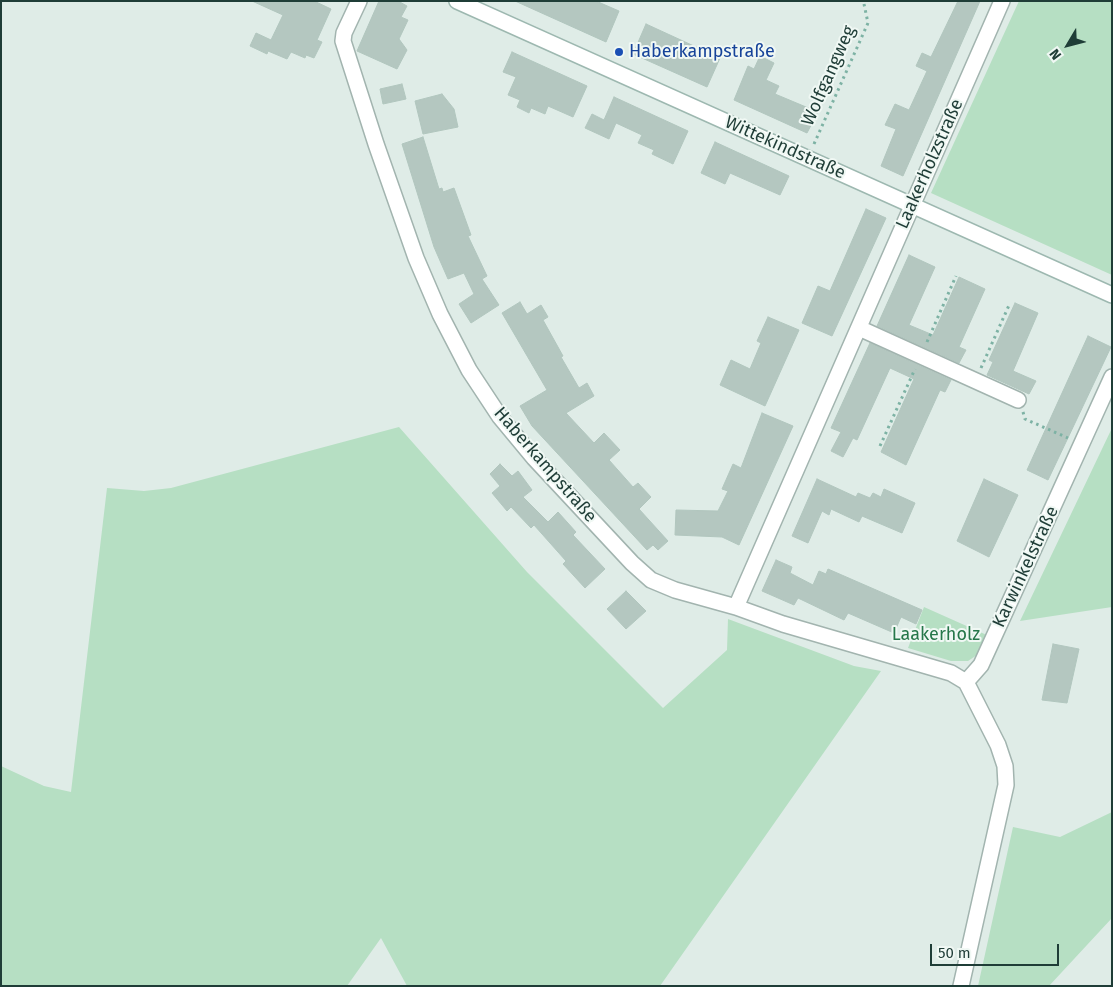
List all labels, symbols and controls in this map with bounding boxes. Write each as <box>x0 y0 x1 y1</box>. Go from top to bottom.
north arrow <box>1043 20 1093 70</box>
street label: Wolfgangweg <box>797 23 861 129</box>
place label: Haberkampstraße <box>629 41 775 63</box>
marker: Haberkampstraße <box>613 46 625 58</box>
text: N <box>1046 46 1065 63</box>
street label: Laakerholzstraße <box>892 96 968 232</box>
street label: Wittekindstraße <box>721 112 849 184</box>
street label: Haberkampstraße <box>489 403 601 527</box>
street label: Karwinkelstraße <box>988 503 1064 631</box>
park label: Laakerholz <box>892 624 980 646</box>
scale bar <box>933 934 1062 966</box>
text: 50 m <box>938 944 971 962</box>

